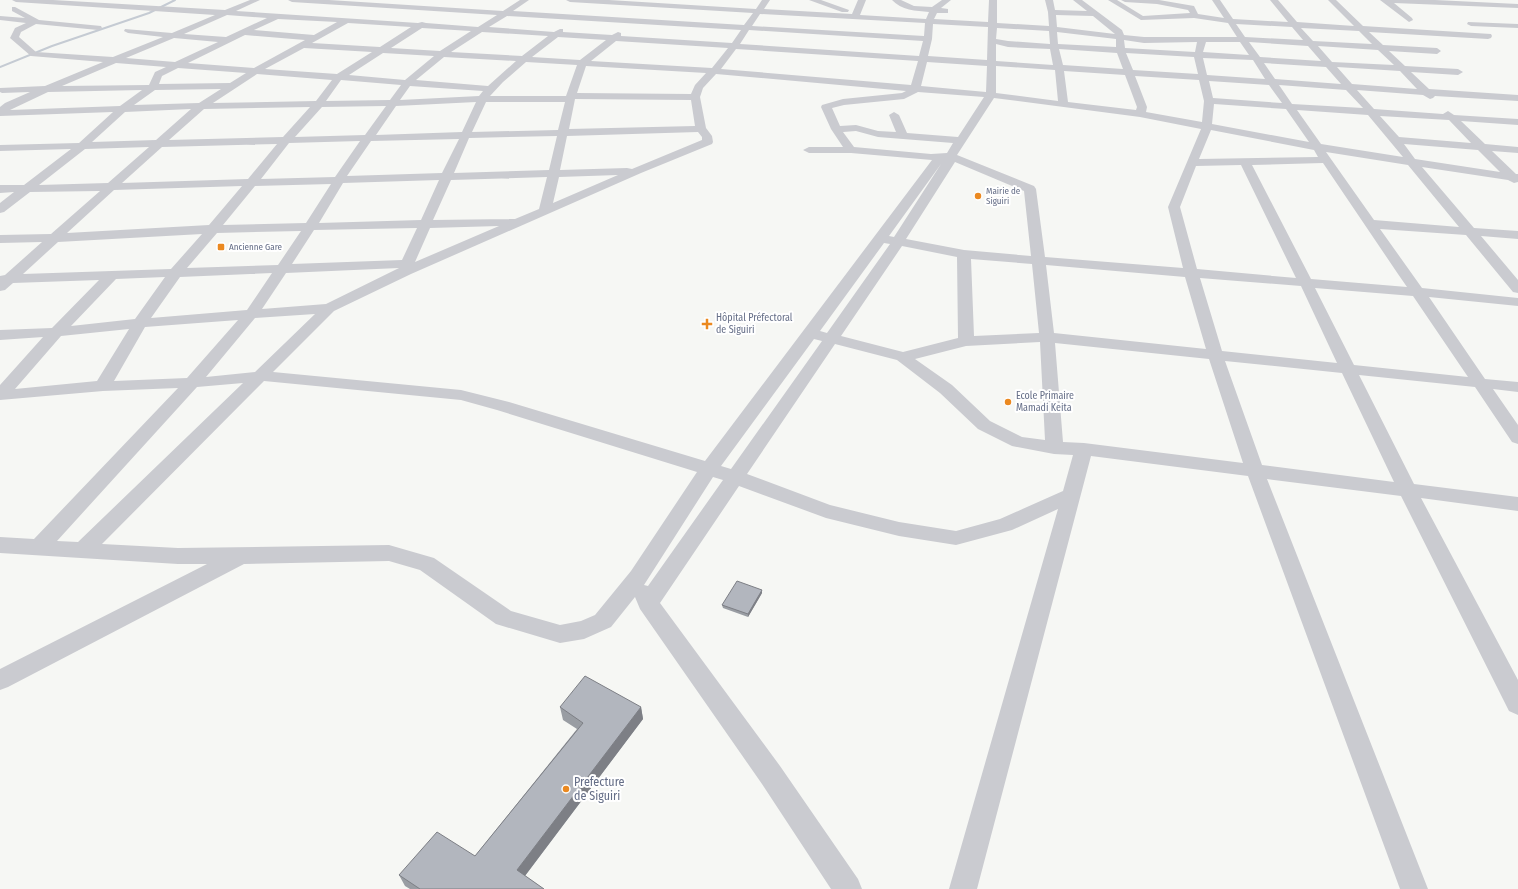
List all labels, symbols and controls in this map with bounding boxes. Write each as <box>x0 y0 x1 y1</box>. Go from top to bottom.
place label: Mairie de Siguiri <box>986 186 1021 206</box>
marker: Mairie de Siguiri <box>973 191 983 201</box>
marker: Ancienne Gare <box>216 242 226 252</box>
place label: Ancienne Gare <box>229 242 283 252</box>
place label: Hôpital Préfectoral de Siguiri <box>716 312 793 336</box>
marker: Hôpital Préfectoral de Siguiri <box>701 318 713 330</box>
place label: Ecole Primaire Mamadi Keita <box>1016 390 1074 414</box>
marker: Ecole Primaire Mamadi Keita <box>1003 397 1013 407</box>
place label: Prefecture de Siguiri <box>574 775 624 803</box>
marker: Prefecture de Siguiri <box>561 784 571 794</box>

